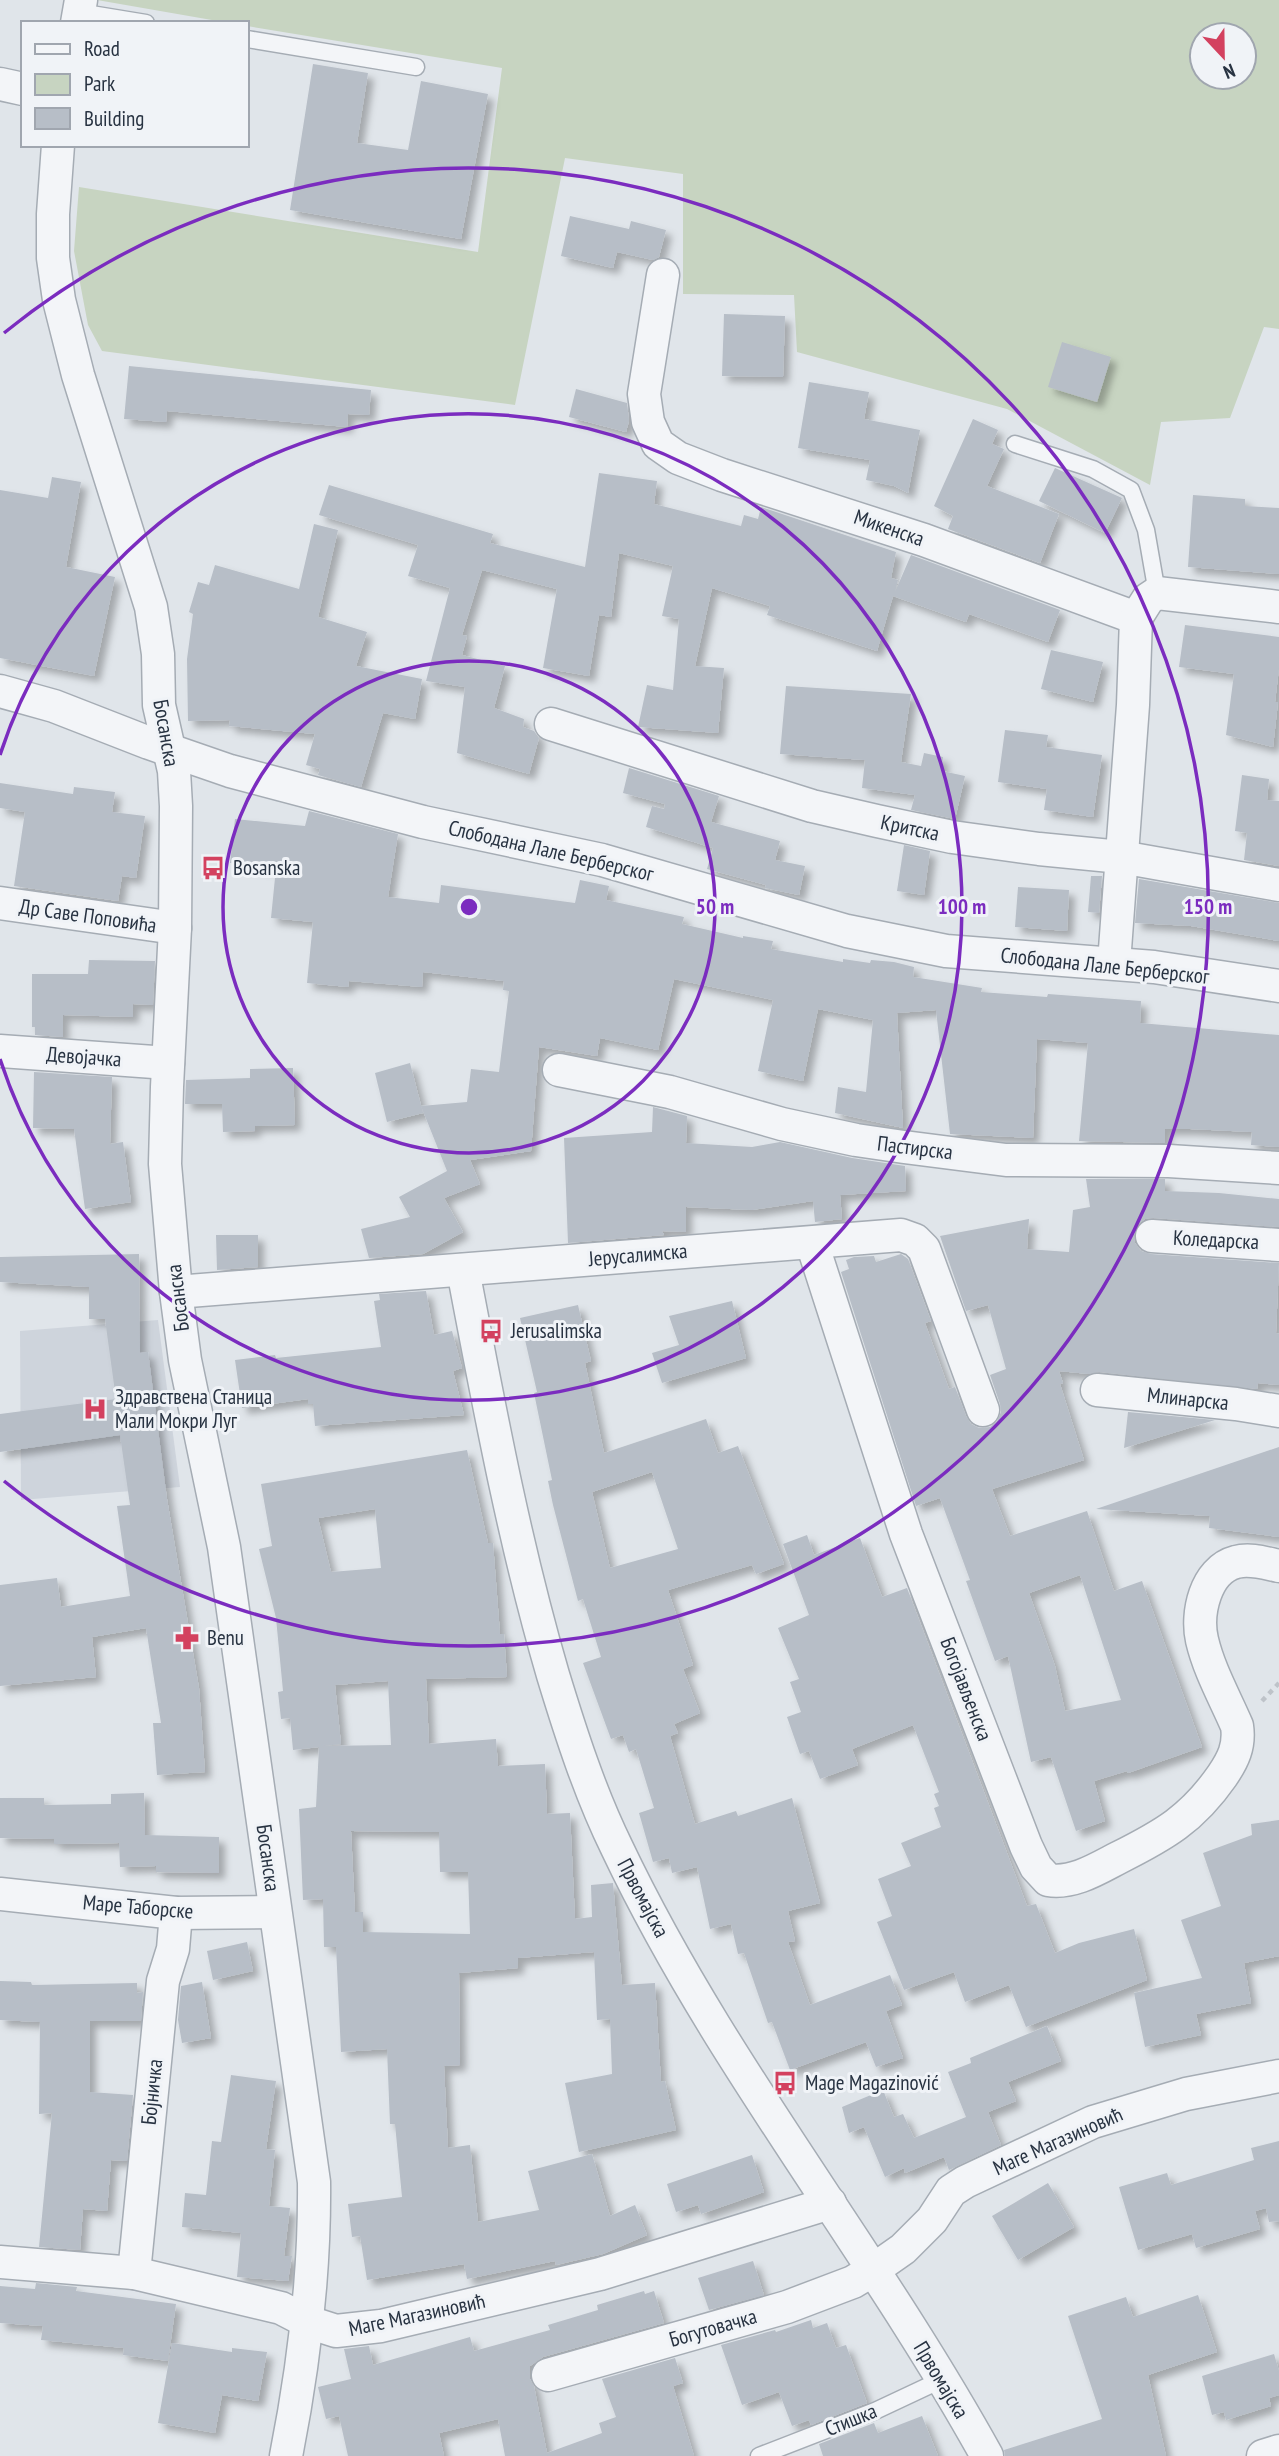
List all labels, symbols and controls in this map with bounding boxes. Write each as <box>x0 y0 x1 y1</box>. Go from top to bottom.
legend <box>21 21 248 147</box>
north arrow <box>1188 21 1258 91</box>
text: Road <box>84 35 120 62</box>
text: N <box>1220 59 1239 85</box>
text: Park <box>84 70 115 97</box>
text: Building <box>84 105 144 132</box>
street label: Микенска <box>851 503 928 552</box>
street label: Босанска <box>147 697 186 768</box>
street label: Критска <box>878 808 942 847</box>
street label: Слободана Лале Берберског <box>446 814 657 887</box>
bus stop icon: Bosanska <box>199 854 227 882</box>
place label: Bosanska <box>233 854 300 881</box>
street label: Др Саве Поповића <box>18 893 158 938</box>
text: 50 m <box>696 893 734 920</box>
text: 100 m <box>938 893 986 920</box>
text: 150 m <box>1184 893 1232 920</box>
centre of rings <box>457 895 481 919</box>
street label: Слободана Лале Берберског <box>999 941 1211 990</box>
street label: Девојачка <box>46 1040 122 1073</box>
street label: Пастирска <box>876 1129 954 1166</box>
street label: Коледарска <box>1172 1224 1260 1255</box>
street label: Јерусалимска <box>586 1237 688 1272</box>
street label: Босанска <box>160 1263 195 1333</box>
bus stop icon: Jerusalimska <box>477 1317 505 1345</box>
place label: Jerusalimska <box>510 1317 602 1344</box>
street label: Млинарска <box>1146 1381 1230 1416</box>
place label: Здравствена Станица Мали Мокри Луг <box>115 1383 272 1434</box>
hospital icon: Здравствена Станица Мали Мокри Луг <box>81 1395 109 1423</box>
pharmacy icon: Benu <box>173 1624 201 1652</box>
place label: Benu <box>207 1624 244 1651</box>
street label: Богојављенска <box>934 1633 999 1745</box>
street label: Босанска <box>250 1823 287 1893</box>
street label: Првомајска <box>611 1854 675 1942</box>
street label: Маре Таборске <box>82 1888 194 1925</box>
street label: Бојничка <box>135 2058 168 2126</box>
bus stop icon: Mage Magazinović <box>771 2069 799 2097</box>
place label: Mage Magazinović <box>805 2069 939 2096</box>
street label: Маге Магазиновић <box>989 2100 1127 2181</box>
street label: Маге Магазиновић <box>346 2287 488 2342</box>
street label: Богутовачка <box>666 2302 760 2353</box>
street label: Првомајска <box>908 2336 975 2423</box>
street label: Стишка <box>821 2397 881 2442</box>

